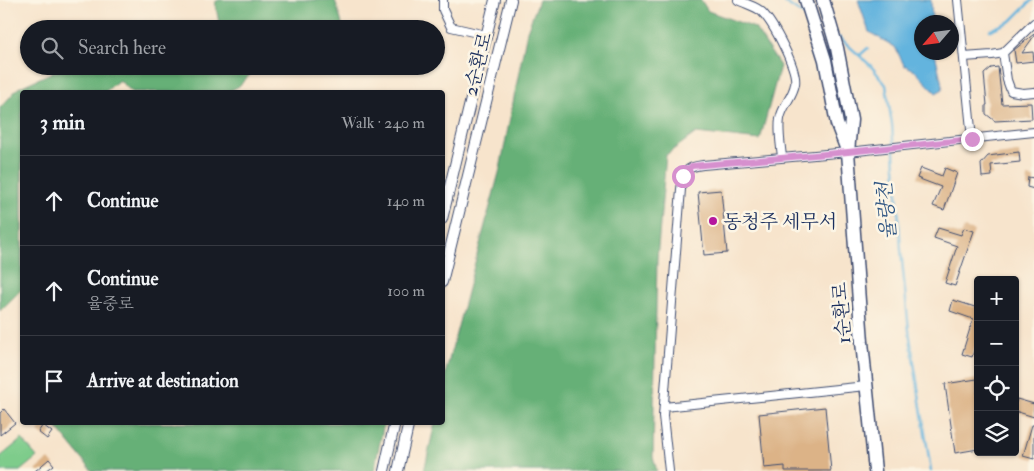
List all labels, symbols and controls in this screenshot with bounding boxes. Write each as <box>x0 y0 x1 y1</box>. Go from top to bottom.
north arrow <box>914 15 959 60</box>
search box <box>20 20 445 75</box>
street label: 2순환로 <box>459 30 497 99</box>
icon: search <box>38 34 66 62</box>
text: Search here <box>78 36 166 60</box>
text: 3 min <box>40 109 85 136</box>
text: Walk · 240 m <box>341 113 425 133</box>
route end <box>961 128 984 151</box>
route start <box>672 165 695 188</box>
water label: 율량천 <box>871 179 901 241</box>
icon: ahead <box>40 187 68 215</box>
text: Continue <box>87 189 158 213</box>
text: 140 m <box>387 191 425 211</box>
place label: 동청주 세무서 <box>723 210 837 234</box>
marker: 동청주 세무서 <box>707 215 719 227</box>
text: Continue <box>87 267 158 291</box>
map controls <box>974 276 1019 456</box>
button: + <box>974 276 1019 321</box>
icon: ahead <box>40 277 68 305</box>
text: 100 m <box>387 281 425 301</box>
street label: 1순환로 <box>828 281 856 345</box>
text: 율중로 <box>87 294 133 314</box>
button: − <box>974 321 1019 366</box>
button: locate <box>974 366 1019 411</box>
icon: arrive <box>40 367 68 395</box>
text: Arrive at destination <box>87 369 239 393</box>
button: layers <box>974 411 1019 456</box>

